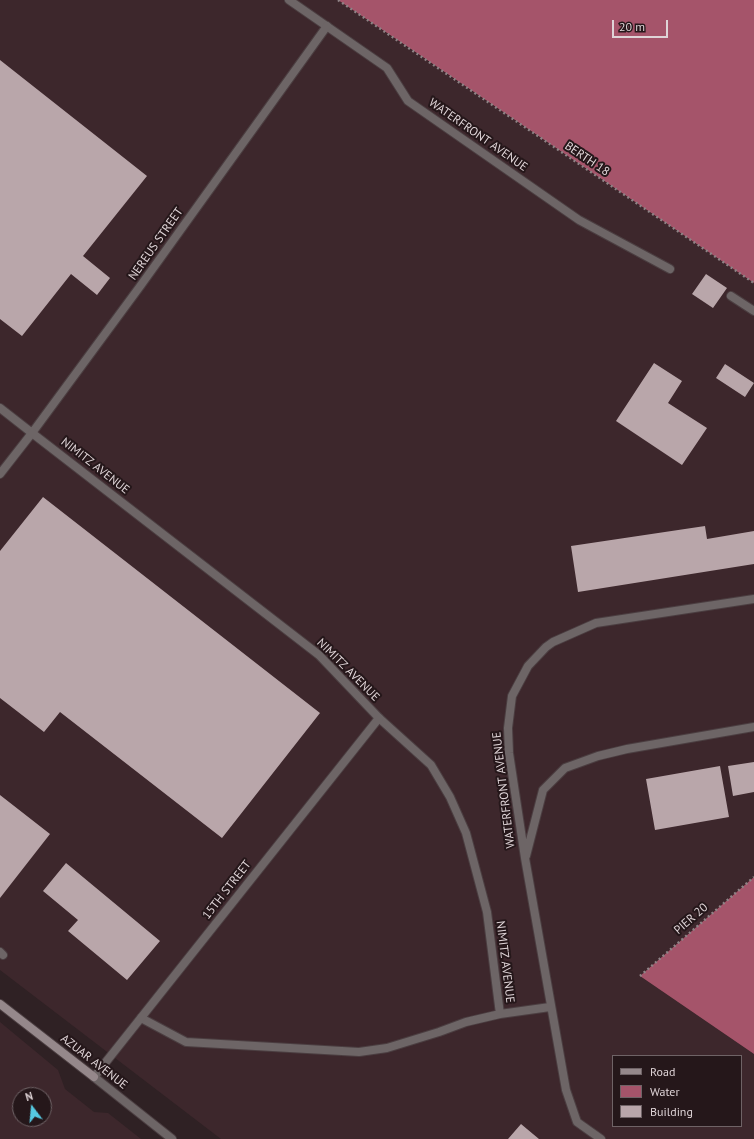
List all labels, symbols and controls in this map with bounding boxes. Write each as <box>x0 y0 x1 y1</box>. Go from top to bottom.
scale bar <box>614 12 670 38</box>
text: 20 m <box>619 19 645 34</box>
street label: WATERFRONT AVENUE <box>426 96 530 174</box>
street label: BERTH 18 <box>562 139 612 179</box>
street label: NEREUS STREET <box>126 205 186 283</box>
street label: NIMITZ AVENUE <box>58 435 132 497</box>
street label: NIMITZ AVENUE <box>314 636 382 704</box>
street label: WATERFRONT AVENUE <box>490 731 518 849</box>
street label: 15TH STREET <box>200 858 254 922</box>
street label: PIER 20 <box>671 900 711 938</box>
street label: NIMITZ AVENUE <box>493 920 517 1004</box>
street label: AZUAR AVENUE <box>58 1032 130 1092</box>
legend <box>612 1055 742 1127</box>
text: Road <box>650 1064 675 1079</box>
text: Water <box>650 1084 680 1099</box>
north arrow <box>12 1087 52 1127</box>
text: N <box>24 1089 34 1104</box>
text: Building <box>650 1104 693 1119</box>

